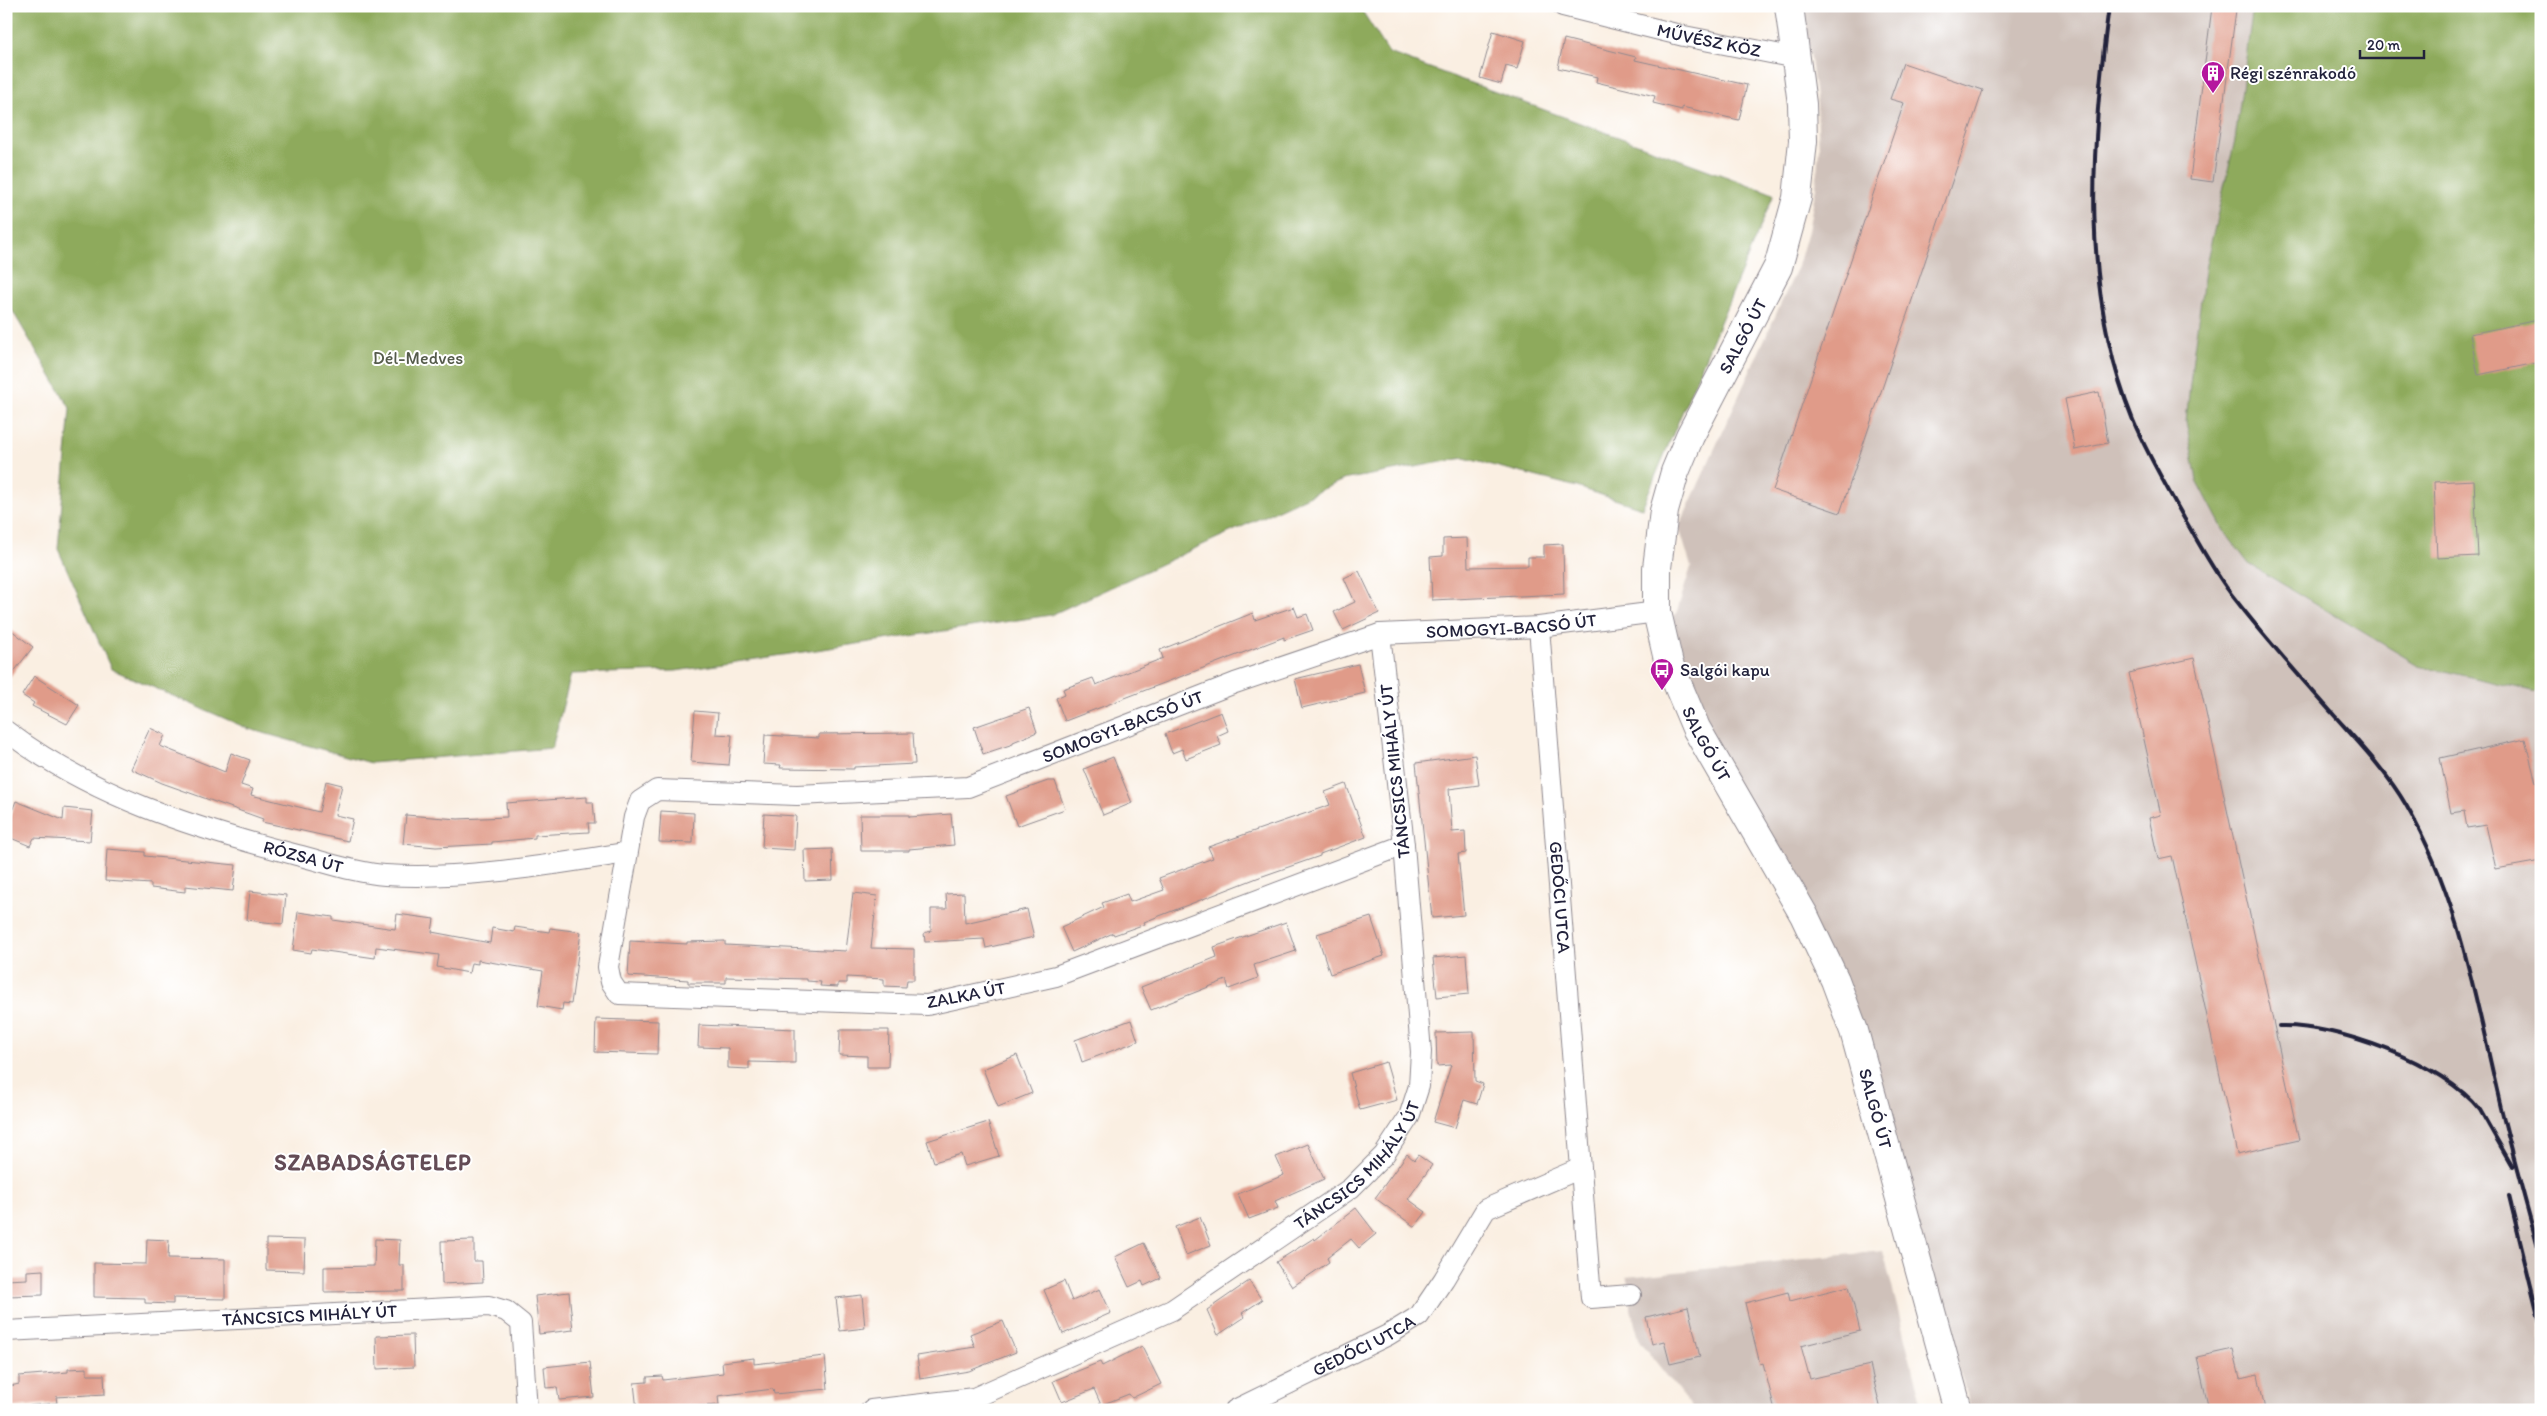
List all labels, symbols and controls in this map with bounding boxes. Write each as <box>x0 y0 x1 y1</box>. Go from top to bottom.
street label: MŰVÉSZ KÖZ <box>1655 19 1763 62</box>
scale bar <box>2360 28 2423 60</box>
text: 20 m <box>2367 36 2401 54</box>
building icon: Régi szénrakodó <box>2200 60 2226 94</box>
place label: Régi szénrakodó <box>2230 62 2356 84</box>
street label: SALGÓ ÚT <box>1714 295 1772 377</box>
park label: Dél-Medves <box>373 347 463 369</box>
street label: SOMOGYI-BACSÓ ÚT <box>1425 609 1598 643</box>
bus stop icon: Salgói kapu <box>1649 657 1675 691</box>
place label: Salgói kapu <box>1680 659 1770 681</box>
street label: TÁNCSICS MIHÁLY ÚT <box>1375 683 1415 859</box>
street label: SOMOGYI-BACSÓ ÚT <box>1039 685 1207 768</box>
street label: SALGÓ ÚT <box>1677 703 1736 786</box>
street label: RÓZSA ÚT <box>261 836 346 878</box>
street label: GEDŐCI UTCA <box>1545 840 1575 954</box>
street label: ZALKA ÚT <box>925 977 1007 1013</box>
street label: SALGÓ ÚT <box>1854 1066 1897 1151</box>
street label: TÁNCSICS MIHÁLY ÚT <box>1290 1098 1425 1235</box>
district label: SZABADSÁGTELEP <box>274 1149 472 1176</box>
street label: TÁNCSICS MIHÁLY ÚT <box>221 1300 398 1331</box>
street label: GEDŐCI UTCA <box>1309 1310 1420 1381</box>

